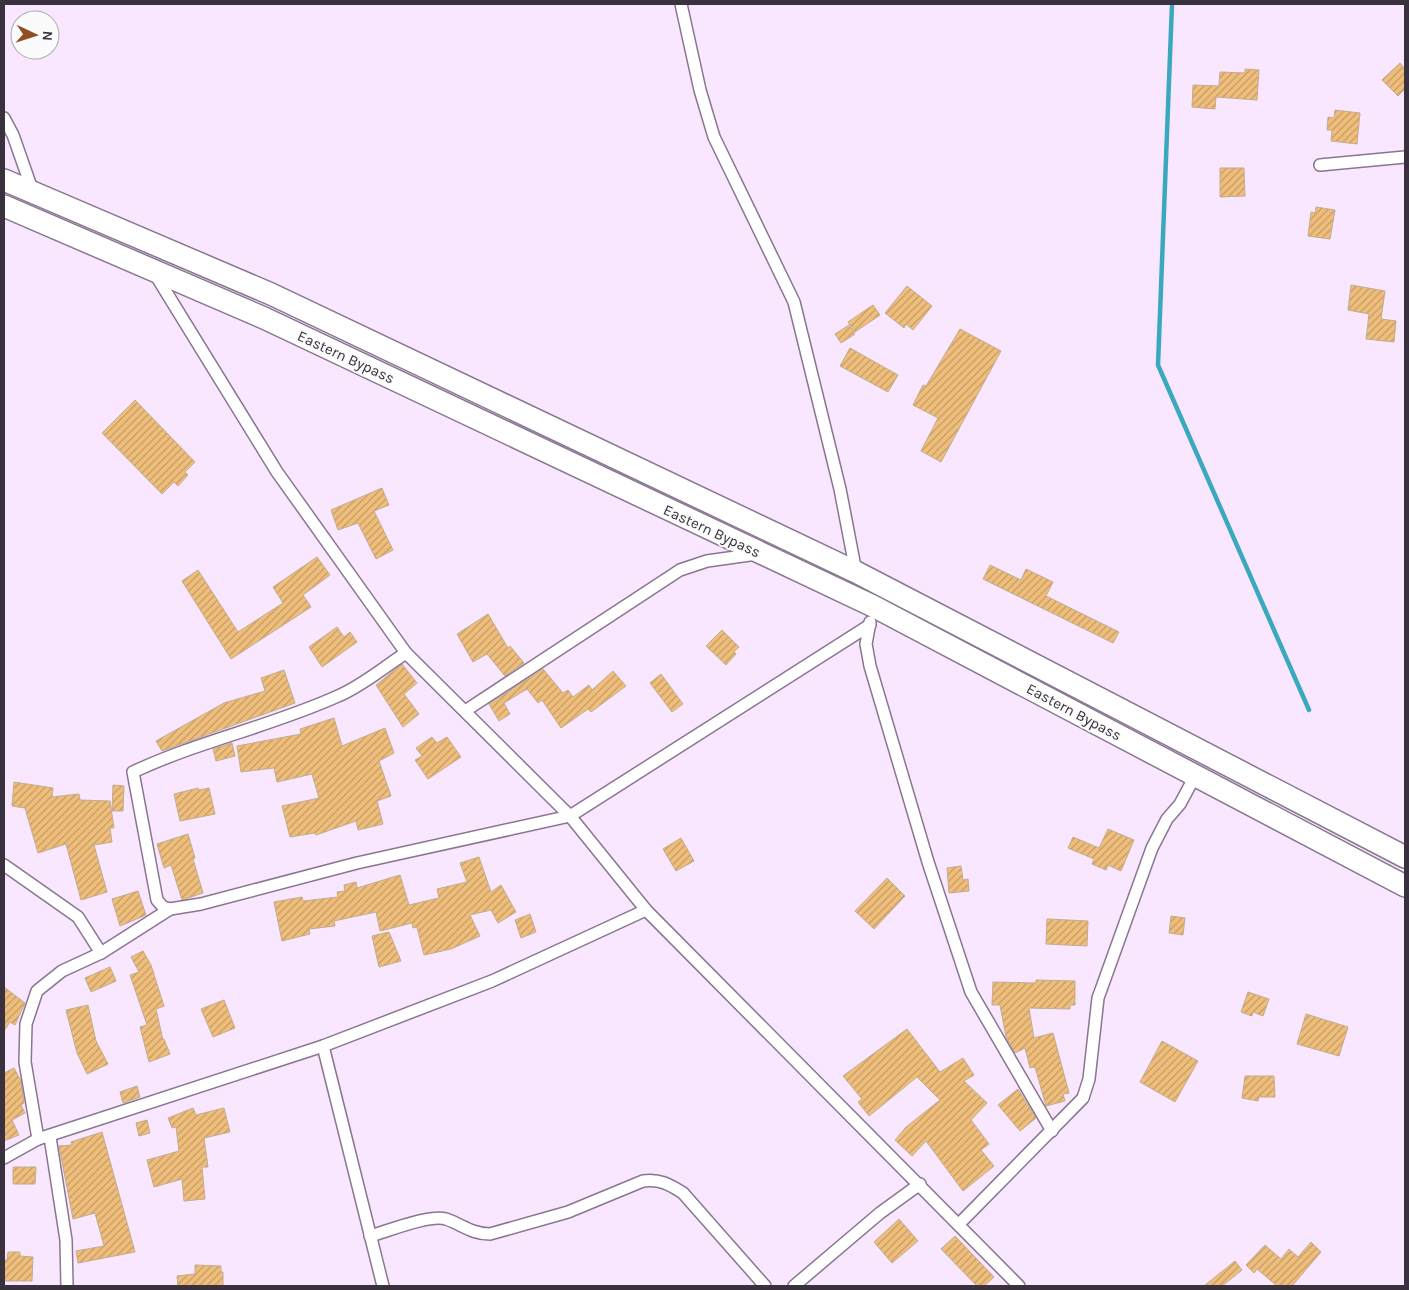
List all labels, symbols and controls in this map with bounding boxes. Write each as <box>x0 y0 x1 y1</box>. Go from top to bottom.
north arrow <box>10 10 60 60</box>
text: N <box>39 30 56 41</box>
street label: Eastern Bypass <box>295 327 397 387</box>
street label: Eastern Bypass <box>661 501 763 561</box>
street label: Eastern Bypass <box>1023 679 1125 745</box>

